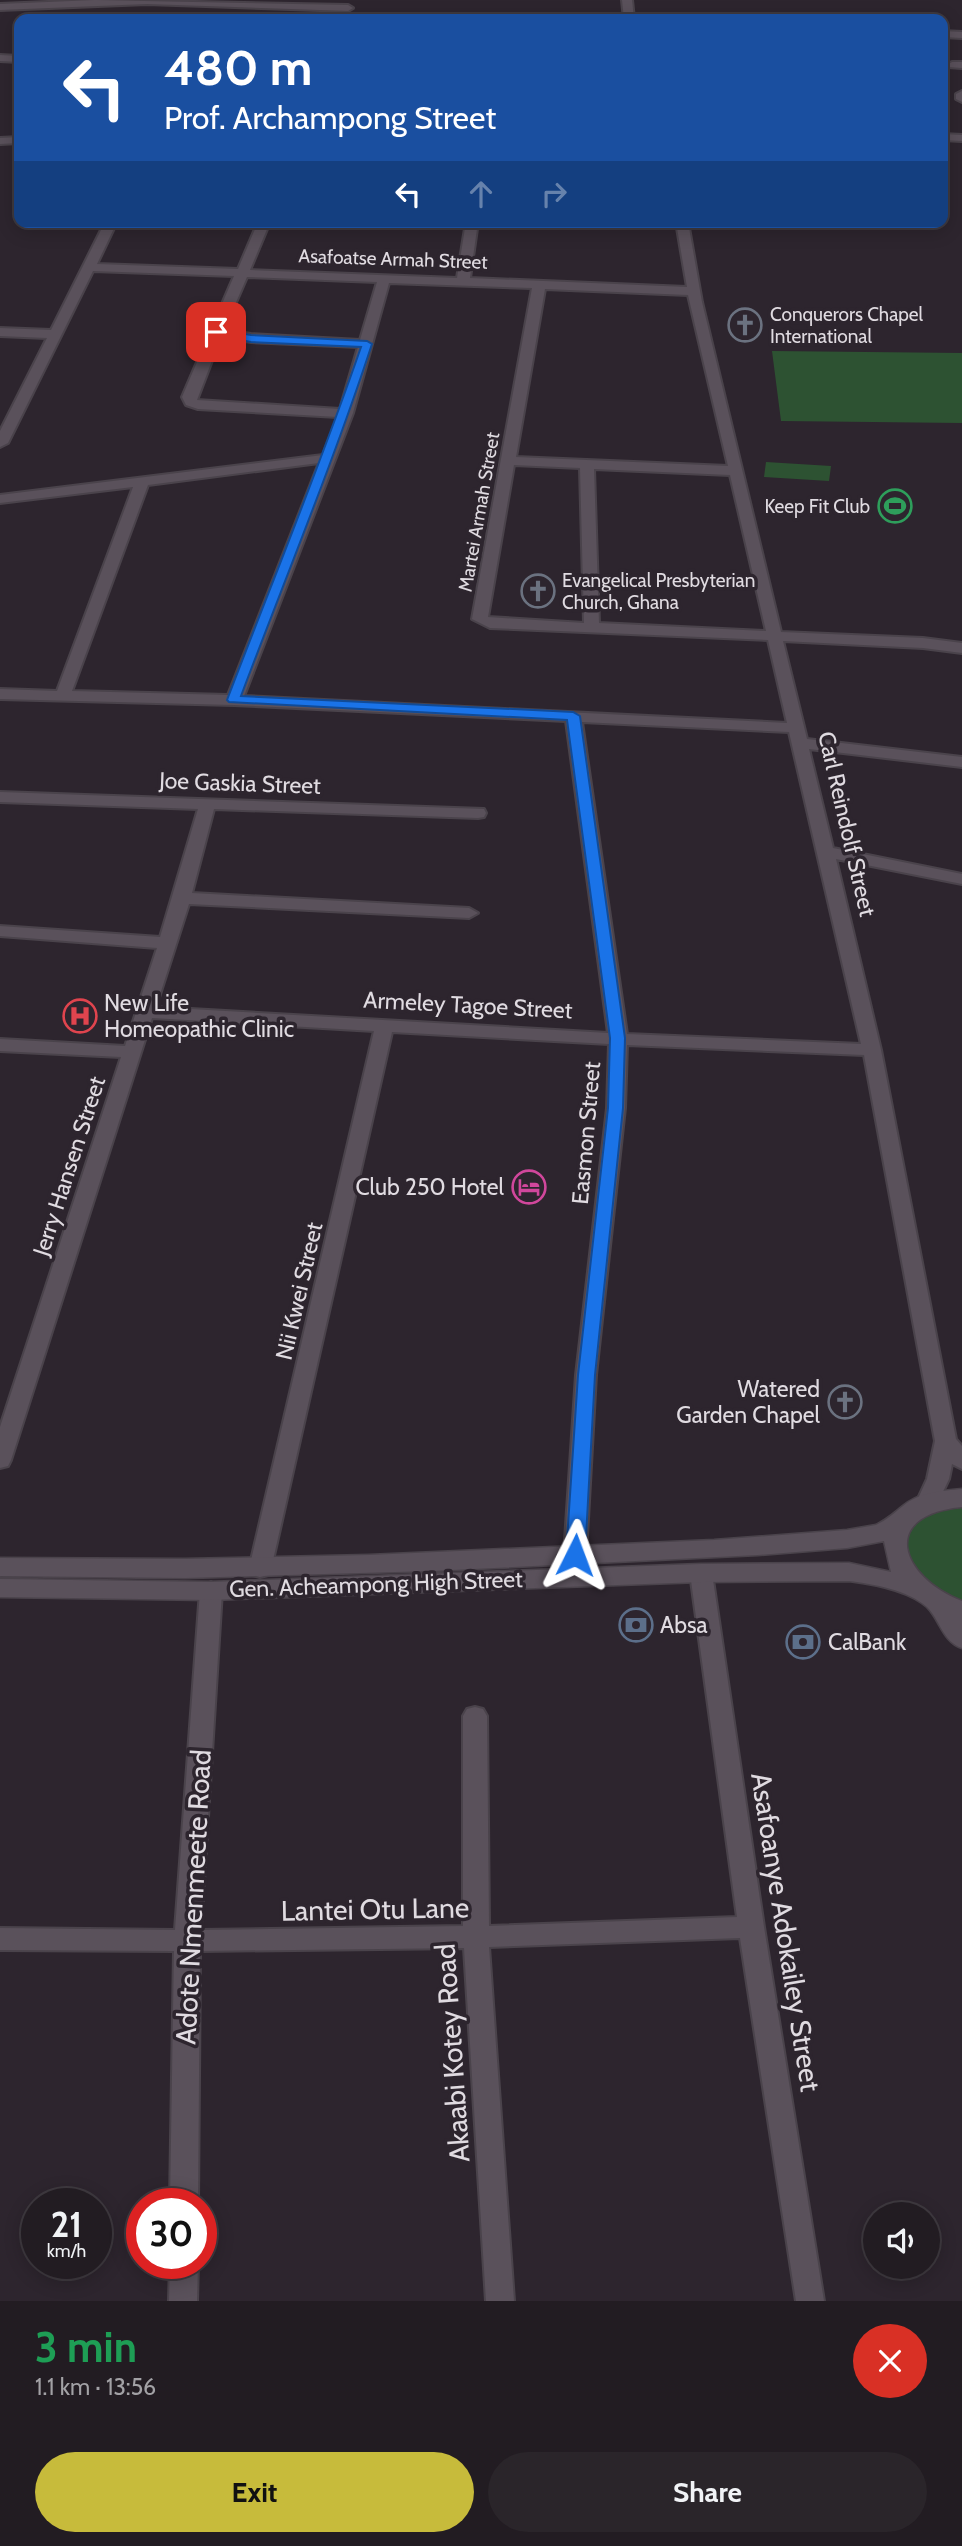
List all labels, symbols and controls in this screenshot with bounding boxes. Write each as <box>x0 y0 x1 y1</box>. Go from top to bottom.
text: 480 m <box>164 38 312 97</box>
icon: left <box>49 42 140 133</box>
text: Prof. Archampong Street <box>164 98 496 137</box>
icon: left <box>389 175 427 213</box>
icon: ahead <box>462 175 500 213</box>
icon: right <box>535 175 573 213</box>
street label: Asafoatse Armah Street <box>298 244 489 274</box>
pin <box>186 302 246 362</box>
place label: Conquerors Chapel International <box>770 303 924 348</box>
church icon: Conquerors Chapel International <box>726 306 764 344</box>
icon: arrive <box>197 313 235 351</box>
street label: Martei Armah Street <box>454 430 504 594</box>
sports icon: Keep Fit Club <box>876 487 914 525</box>
place label: Keep Fit Club <box>764 495 870 518</box>
place label: Evangelical Presbyterian Church, Ghana <box>562 569 755 614</box>
church icon: Evangelical Presbyterian Church, Ghana <box>519 572 557 610</box>
street label: Carl Reindolf Street <box>812 729 882 919</box>
street label: Joe Gaskia Street <box>158 766 322 800</box>
street label: Armeley Tagoe Street <box>363 986 573 1024</box>
place label: New Life Homeopathic Clinic <box>104 989 294 1043</box>
hospital icon: New Life Homeopathic Clinic <box>61 997 99 1035</box>
street label: Easmon Street <box>566 1060 606 1206</box>
street label: Jerry Hansen Street <box>26 1073 111 1260</box>
hotel icon: Club 250 Hotel <box>510 1168 548 1206</box>
place label: Club 250 Hotel <box>355 1173 505 1201</box>
street label: Nii Kwei Street <box>270 1219 328 1363</box>
place label: Watered Garden Chapel <box>676 1375 821 1429</box>
church icon: Watered Garden Chapel <box>826 1383 864 1421</box>
position arrow <box>538 1518 612 1592</box>
street label: Gen. Acheampong High Street <box>229 1565 524 1603</box>
bank icon: Absa <box>617 1606 655 1644</box>
place label: Absa <box>660 1611 708 1639</box>
bank icon: CalBank <box>784 1623 822 1661</box>
place label: CalBank <box>828 1628 907 1656</box>
street label: Adote Nmenmeete Road <box>168 1749 218 2045</box>
street label: Asafoanye Adokailey Street <box>744 1770 828 2094</box>
street label: Lantei Otu Lane <box>281 1890 469 1928</box>
street label: Akaabi Kotey Road <box>427 1943 477 2163</box>
speed limit sign: 30 <box>126 2188 217 2279</box>
map controls <box>863 2202 940 2279</box>
button: sound <box>863 2202 940 2279</box>
text: 21 <box>51 2203 82 2246</box>
text: km/h <box>47 2240 86 2262</box>
text: 3 min <box>35 2321 137 2373</box>
button: close <box>853 2324 927 2398</box>
text: 1.1 km · 13:56 <box>35 2373 156 2401</box>
button: Exit <box>35 2452 474 2532</box>
button: Share <box>488 2452 927 2532</box>

